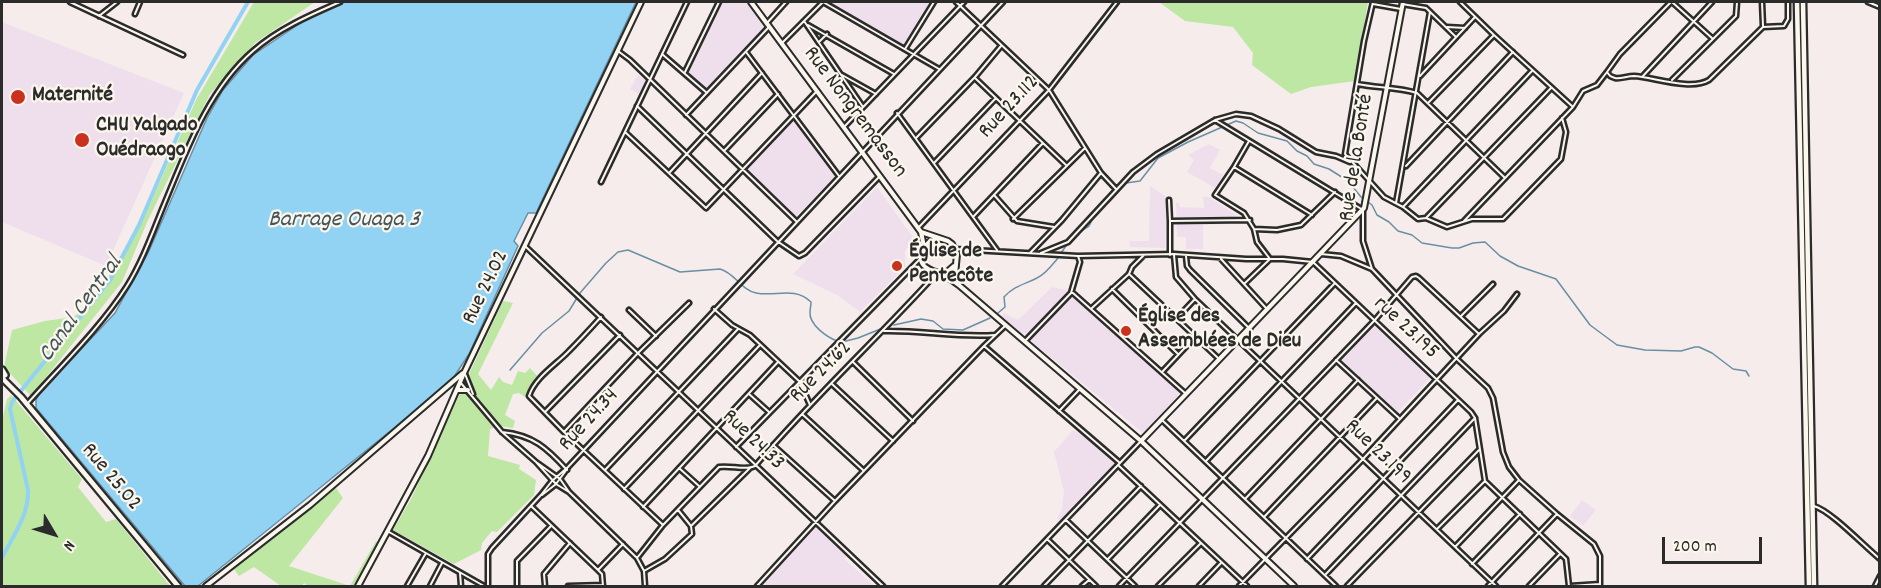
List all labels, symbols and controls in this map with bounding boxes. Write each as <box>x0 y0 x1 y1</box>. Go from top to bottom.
street label: Rue Nongremasson <box>796 42 912 184</box>
street label: Rue 23.112 <box>974 71 1046 145</box>
place label: Maternité <box>32 84 113 110</box>
marker: Maternité <box>9 88 27 106</box>
street label: Rue de la Bonté <box>1335 92 1381 224</box>
place label: CHU Yalgado Ouédraogo <box>96 114 197 166</box>
marker: CHU Yalgado Ouédraogo <box>73 131 91 149</box>
water label: Barrage Ouaga 3 <box>268 208 420 236</box>
place label: Église de Pentecôte <box>909 240 993 292</box>
street label: Rue 24.02 <box>458 247 516 329</box>
water label: Canal Central <box>34 251 130 369</box>
marker: Église de Pentecôte <box>890 259 904 273</box>
street label: rue 23.195 <box>1367 292 1443 366</box>
place label: Église des Assemblées de Dieu <box>1138 305 1301 356</box>
marker: Église des Assemblées de Dieu <box>1119 324 1133 338</box>
street label: Rue 24.62 <box>785 336 859 410</box>
street label: Rue 24.34 <box>554 384 626 458</box>
street label: Rue 24.33 <box>715 405 789 477</box>
street label: Rue 23.199 <box>1338 415 1416 491</box>
street label: Rue 25.02 <box>74 439 146 517</box>
north arrow <box>24 504 84 564</box>
scale bar <box>1665 525 1766 563</box>
text: N <box>57 535 80 556</box>
text: 200 m <box>1673 535 1717 560</box>

